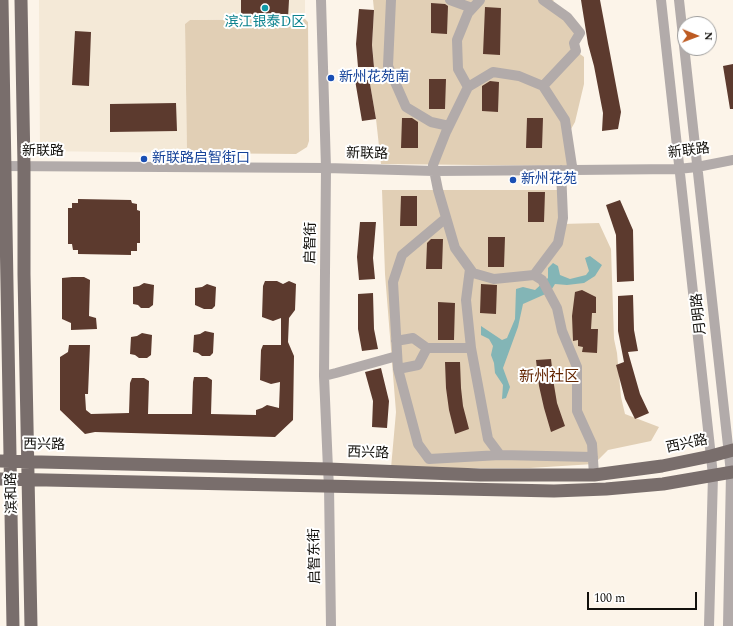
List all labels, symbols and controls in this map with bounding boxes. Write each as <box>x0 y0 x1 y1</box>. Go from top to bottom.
marker: 滨江银泰D区 <box>260 3 270 13</box>
place label: 滨江银泰D区 <box>225 15 305 31</box>
north arrow <box>677 16 717 56</box>
text: N <box>700 32 717 41</box>
place label: 新州花苑南 <box>339 70 409 86</box>
marker: 新州花苑南 <box>326 73 336 83</box>
street label: 新联路 <box>667 141 711 163</box>
street label: 新联路 <box>22 144 64 160</box>
street label: 新联路 <box>346 146 388 164</box>
place label: 新联路启智街口 <box>152 151 250 167</box>
marker: 新联路启智街口 <box>139 154 149 164</box>
place label: 新州花苑 <box>521 172 577 188</box>
marker: 新州花苑 <box>508 175 518 185</box>
street label: 启智街 <box>303 222 321 264</box>
street label: 月明路 <box>689 292 711 336</box>
district label: 新州社区 <box>519 369 579 387</box>
street label: 西兴路 <box>665 432 709 458</box>
street label: 西兴路 <box>23 437 65 455</box>
street label: 西兴路 <box>347 445 389 463</box>
street label: 滨和路 <box>4 472 22 514</box>
street label: 启智东街 <box>307 528 325 584</box>
scale bar <box>589 584 699 610</box>
text: 100 m <box>594 589 625 608</box>

